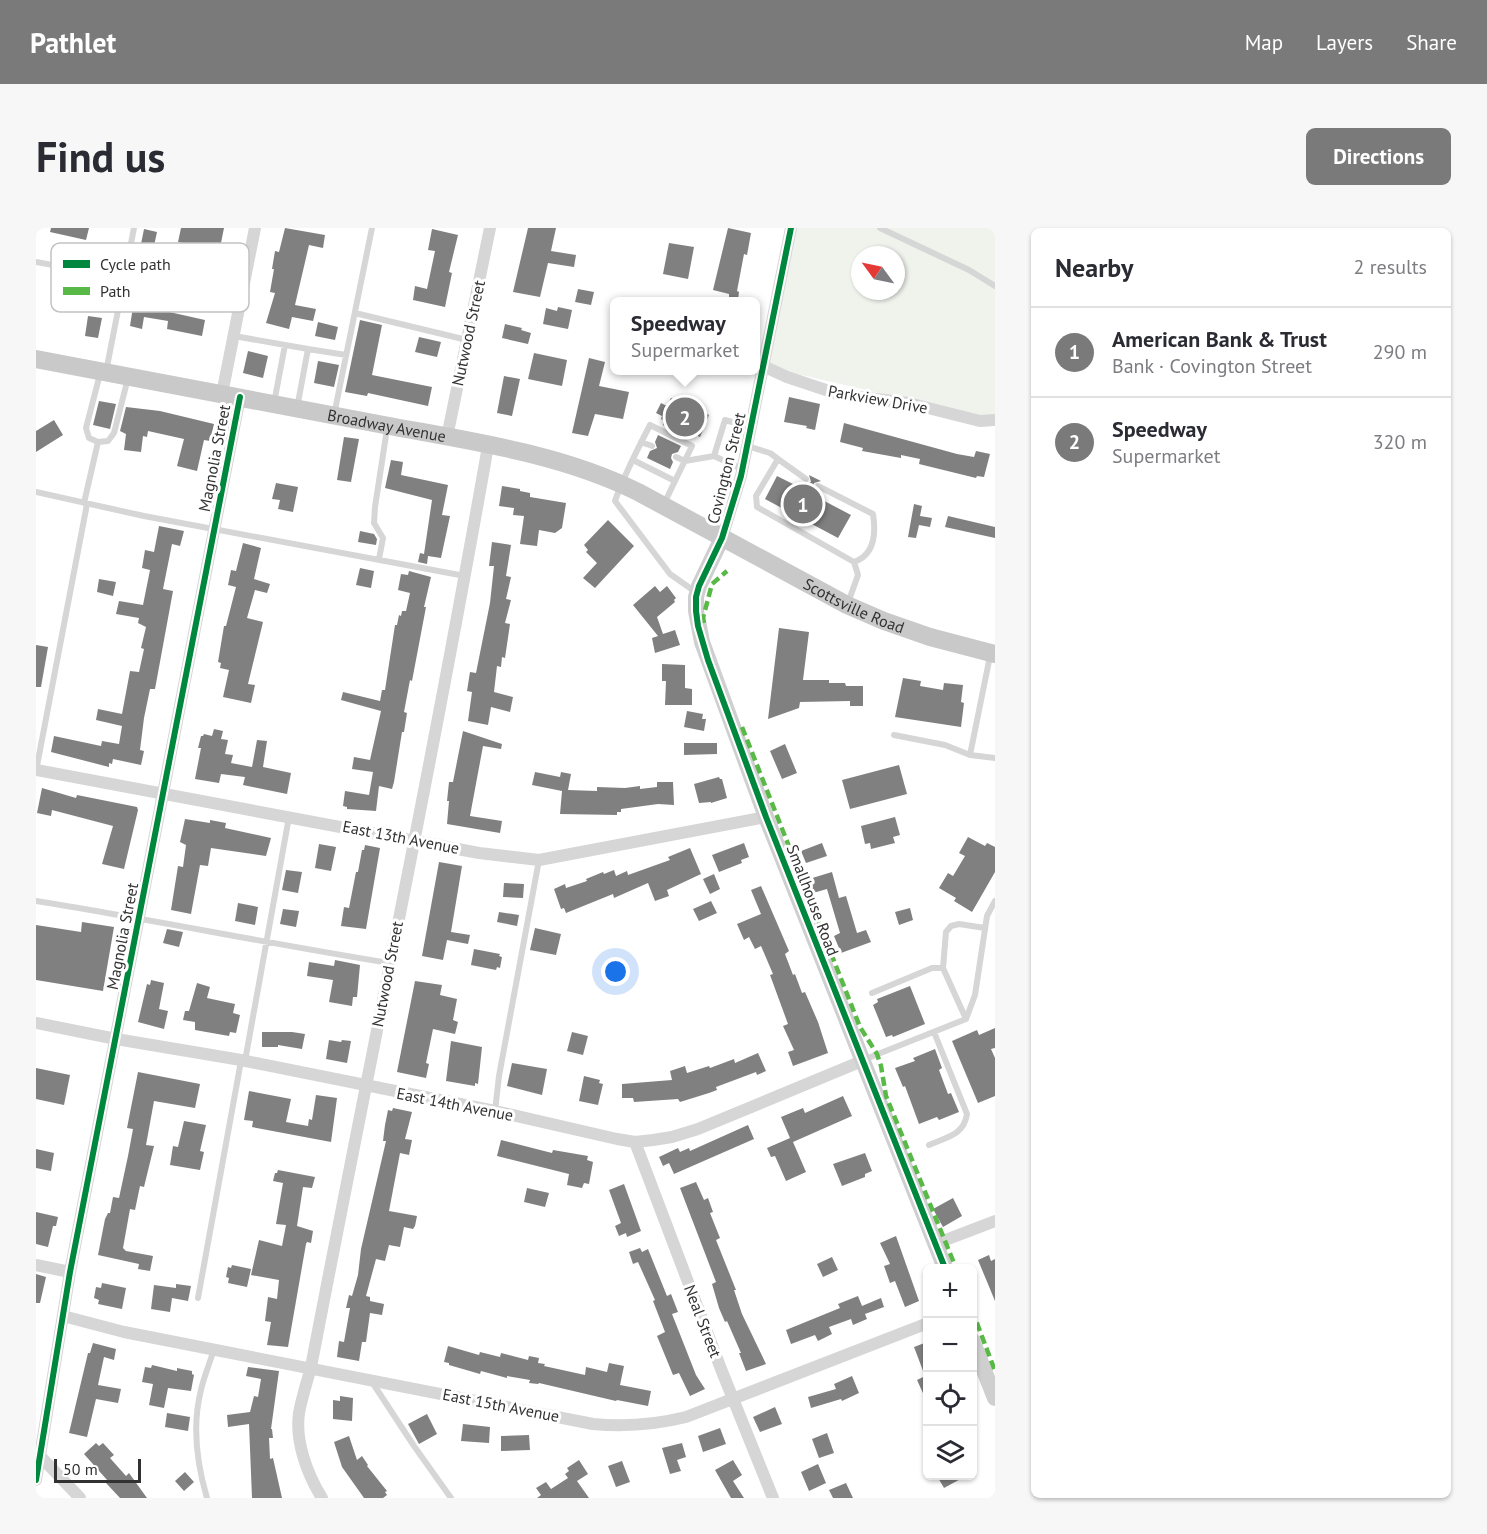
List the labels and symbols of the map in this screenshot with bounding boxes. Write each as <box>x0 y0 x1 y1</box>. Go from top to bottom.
legend <box>51 243 249 312</box>
north arrow <box>851 246 905 300</box>
text: Cycle path <box>100 254 171 274</box>
street label: Nutwood Street <box>447 278 489 388</box>
text: Path <box>100 281 131 301</box>
street label: Parkview Drive <box>827 380 929 418</box>
pin: 2 <box>666 394 704 440</box>
street label: Magnolia Street <box>194 402 234 513</box>
street label: Broadway Avenue <box>326 404 448 446</box>
street label: Covington Street <box>703 410 750 526</box>
pin: 1 <box>784 482 822 526</box>
street label: Scottsville Road <box>800 573 907 637</box>
street label: East 13th Avenue <box>341 816 461 858</box>
street label: Smallhouse Road <box>783 841 843 959</box>
street label: Magnolia Street <box>102 880 142 991</box>
street label: Nutwood Street <box>367 919 407 1029</box>
your location <box>601 957 630 986</box>
street label: East 14th Avenue <box>395 1083 515 1125</box>
street label: Neal Street <box>680 1282 726 1361</box>
street label: East 15th Avenue <box>441 1384 561 1426</box>
scale bar <box>54 1456 141 1484</box>

